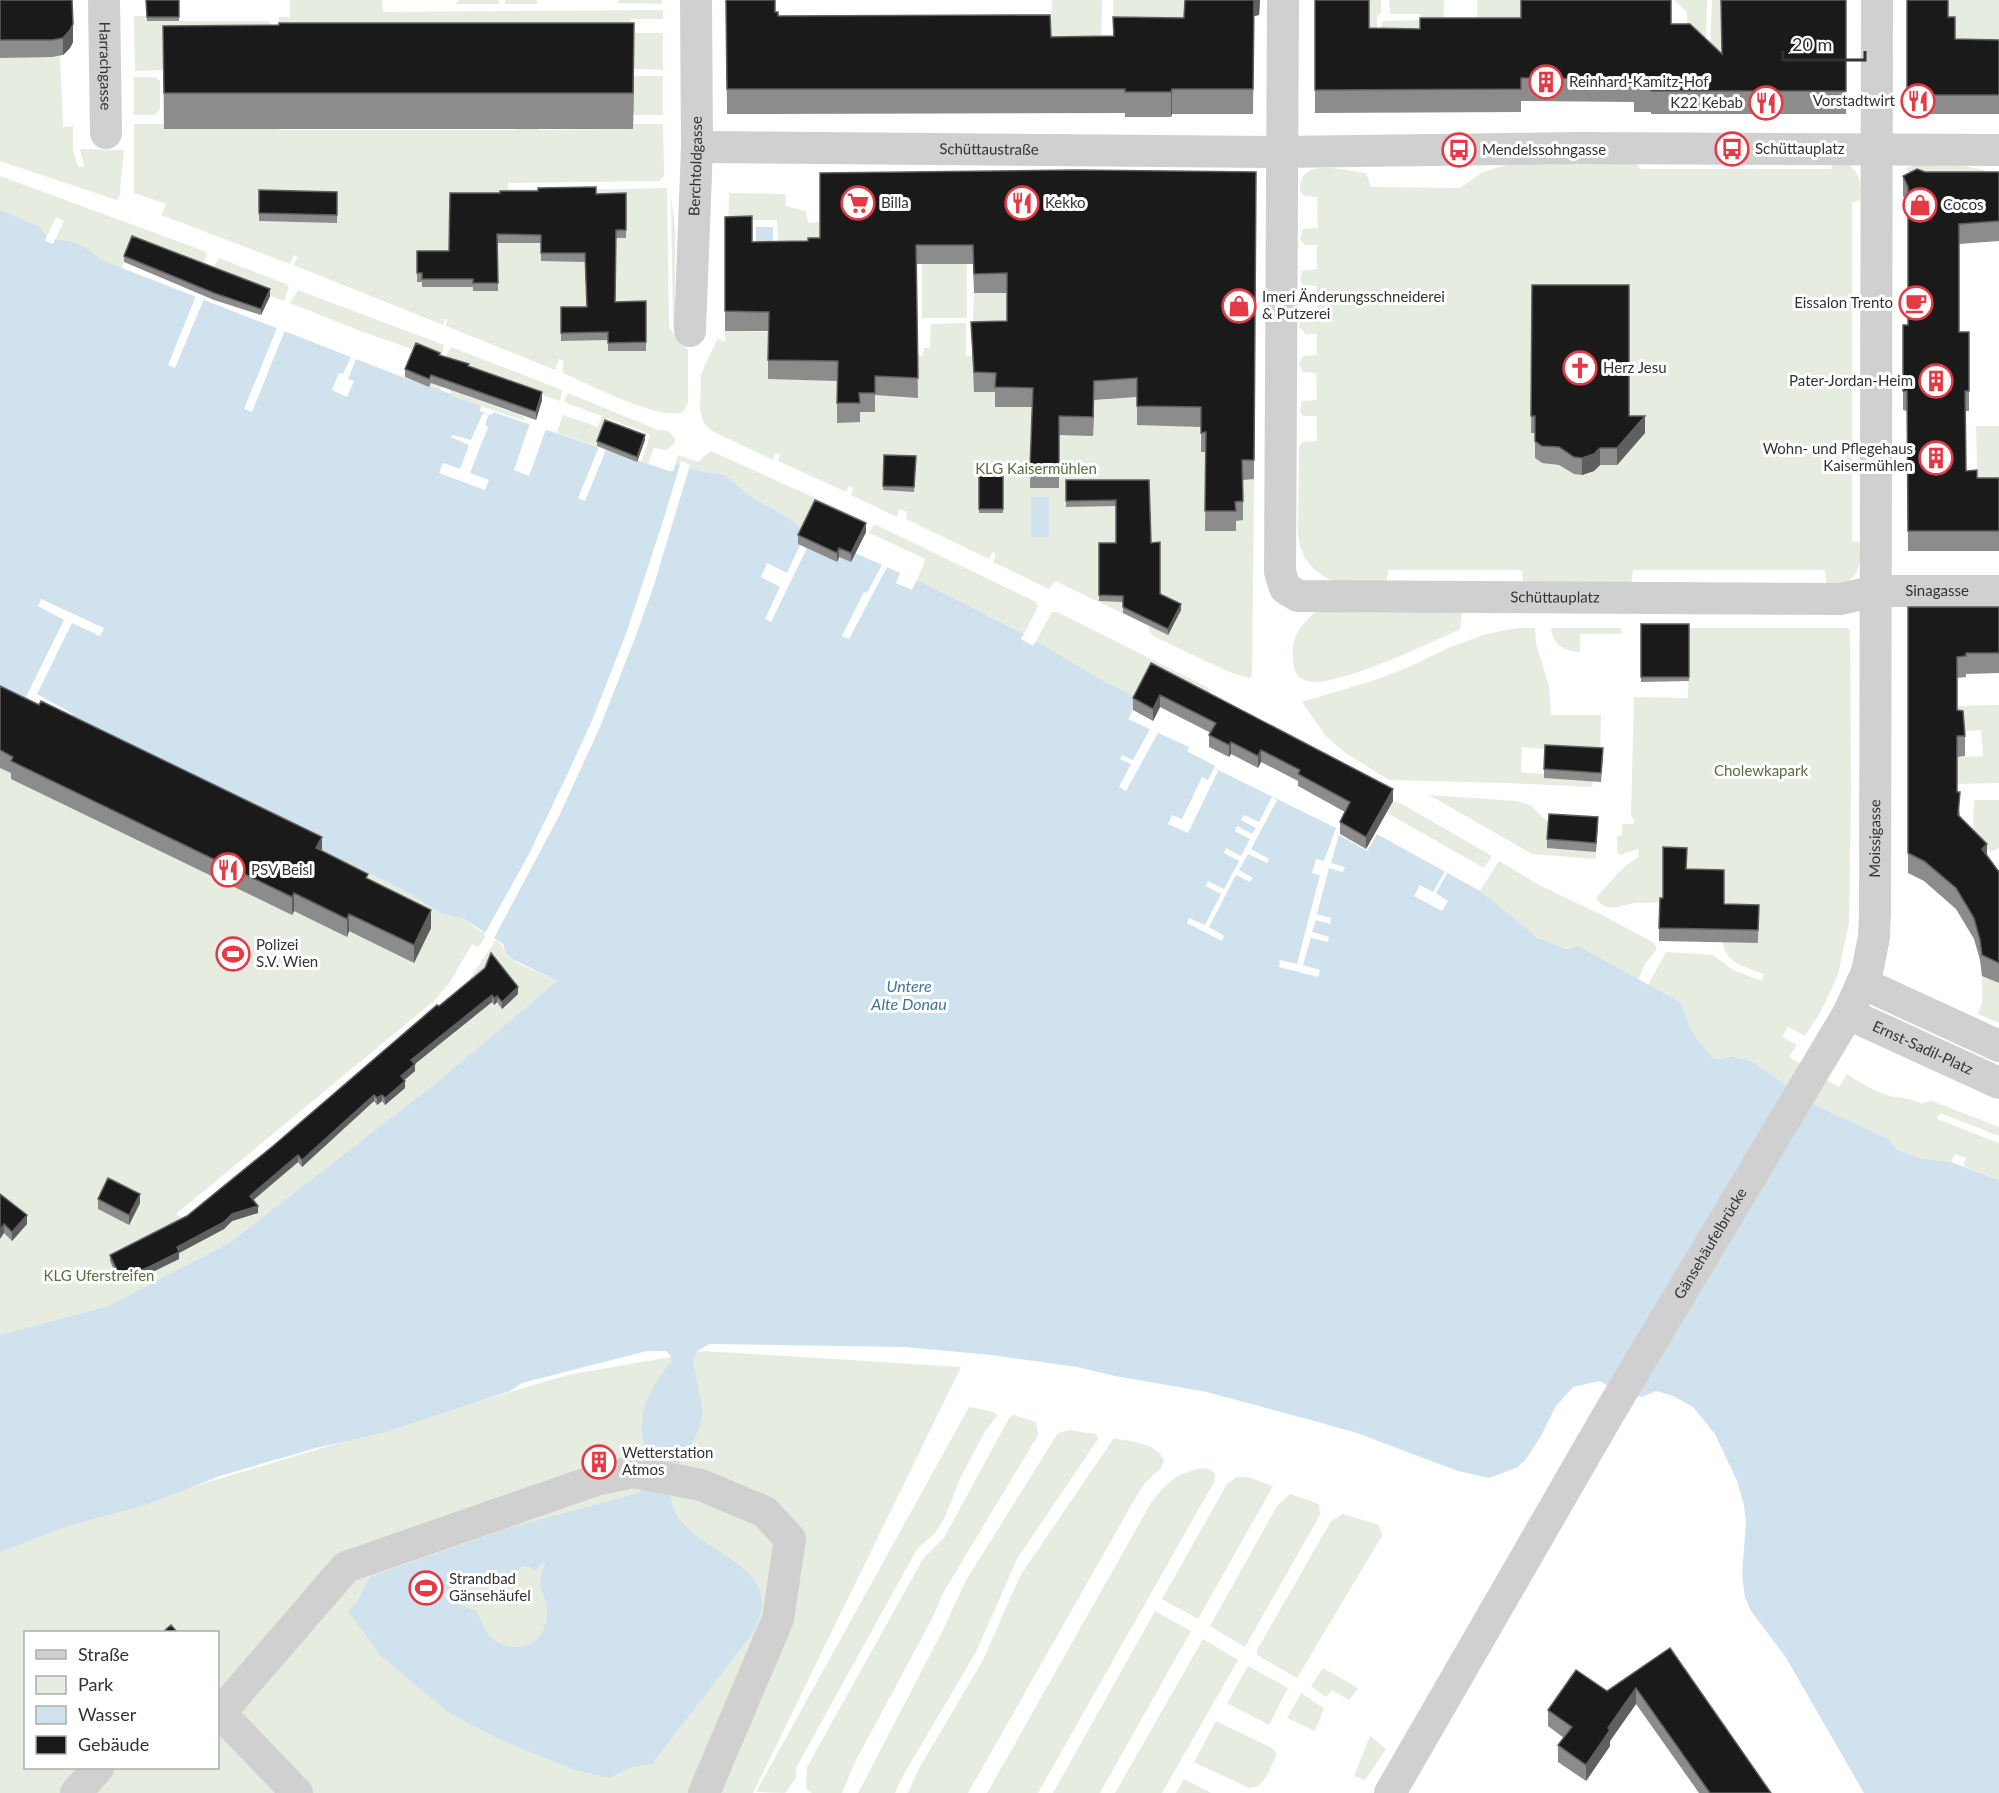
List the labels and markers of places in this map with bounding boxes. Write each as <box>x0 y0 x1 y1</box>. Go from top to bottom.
building icon: Reinhard-Kamitz-Hof <box>1528 64 1564 100</box>
place label: Reinhard-Kamitz-Hof <box>1569 72 1709 90</box>
restaurant icon: Vorstadtwirt <box>1900 83 1936 119</box>
restaurant icon: K22 Kebab <box>1748 85 1784 121</box>
place label: Vorstadtwirt <box>1813 91 1896 109</box>
place label: K22 Kebab <box>1670 93 1743 111</box>
bus stop icon: Schüttauplatz <box>1714 131 1750 167</box>
bus stop icon: Mendelssohngasse <box>1441 132 1477 168</box>
place label: Schüttauplatz <box>1755 139 1845 157</box>
place label: Mendelssohngasse <box>1482 140 1606 158</box>
supermarket icon: Billa <box>840 185 876 221</box>
restaurant icon: Kekko <box>1004 185 1040 221</box>
shop icon: Cocos <box>1902 187 1938 223</box>
place label: Billa <box>881 193 909 211</box>
place label: Kekko <box>1045 193 1086 211</box>
place label: Cocos <box>1943 195 1983 213</box>
cafe icon: Eissalon Trento <box>1898 285 1934 321</box>
place label: Imeri Änderungsschneiderei & Putzerei <box>1262 287 1445 322</box>
shop icon: Imeri Änderungsschneiderei & Putzerei <box>1221 288 1257 324</box>
place label: Eissalon Trento <box>1794 293 1893 311</box>
church icon: Herz Jesu <box>1562 350 1598 386</box>
place label: Herz Jesu <box>1603 358 1667 376</box>
building icon: Pater-Jordan-Heim <box>1918 363 1954 399</box>
place label: Pater-Jordan-Heim <box>1789 371 1913 389</box>
place label: Wohn- und Pflegehaus Kaisermühlen <box>1763 439 1913 474</box>
building icon: Wohn- und Pflegehaus Kaisermühlen <box>1918 440 1954 476</box>
restaurant icon: PSV Beisl <box>210 852 246 888</box>
place label: PSV Beisl <box>251 860 313 878</box>
place label: Polizei S.V. Wien <box>256 935 318 970</box>
sports icon: Polizei S.V. Wien <box>215 936 251 972</box>
place label: Wetterstation Atmos <box>622 1443 713 1478</box>
building icon: Wetterstation Atmos <box>581 1444 617 1480</box>
place label: Strandbad Gänsehäufel <box>449 1569 531 1604</box>
sports icon: Strandbad Gänsehäufel <box>408 1570 444 1606</box>

